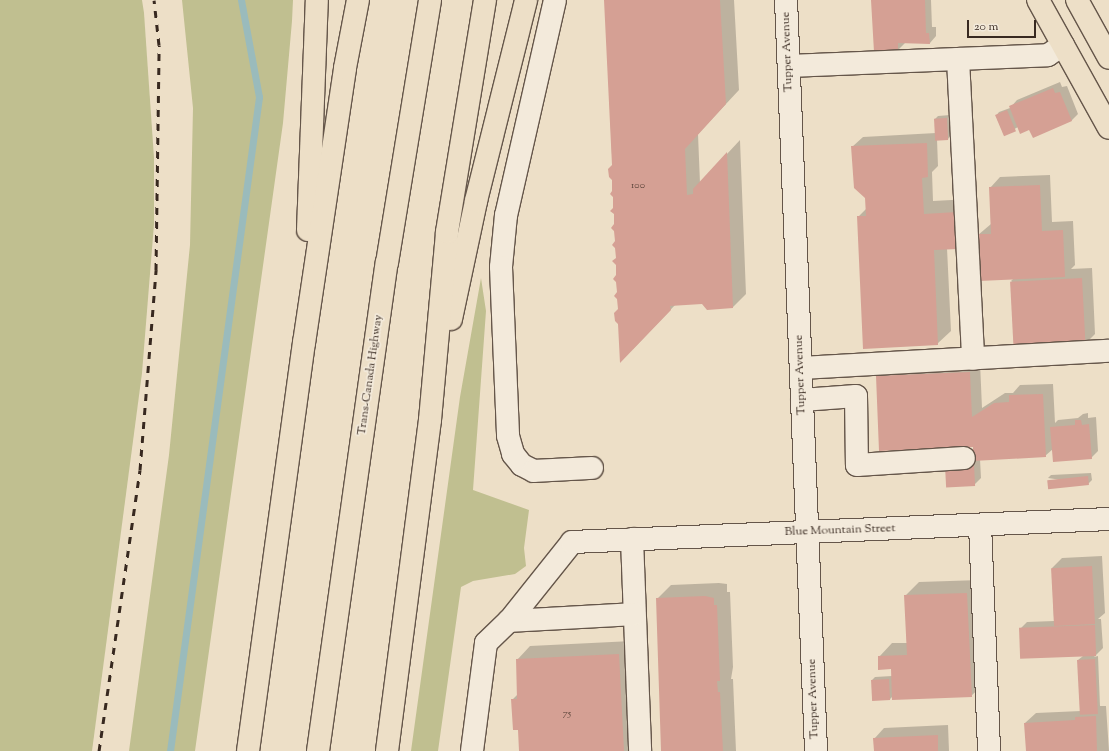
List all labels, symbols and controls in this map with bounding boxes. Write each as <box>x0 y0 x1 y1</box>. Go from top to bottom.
street label: Tupper Avenue <box>779 12 797 92</box>
scale bar <box>969 12 1038 38</box>
text: 20 m <box>974 18 998 36</box>
house number: 100 <box>631 180 645 192</box>
street label: Trans-Canada Highway <box>355 314 387 436</box>
street label: Tupper Avenue <box>792 335 810 415</box>
street label: Blue Mountain Street <box>784 522 896 540</box>
street label: Tupper Avenue <box>805 659 823 739</box>
house number: 75 <box>563 708 571 720</box>

